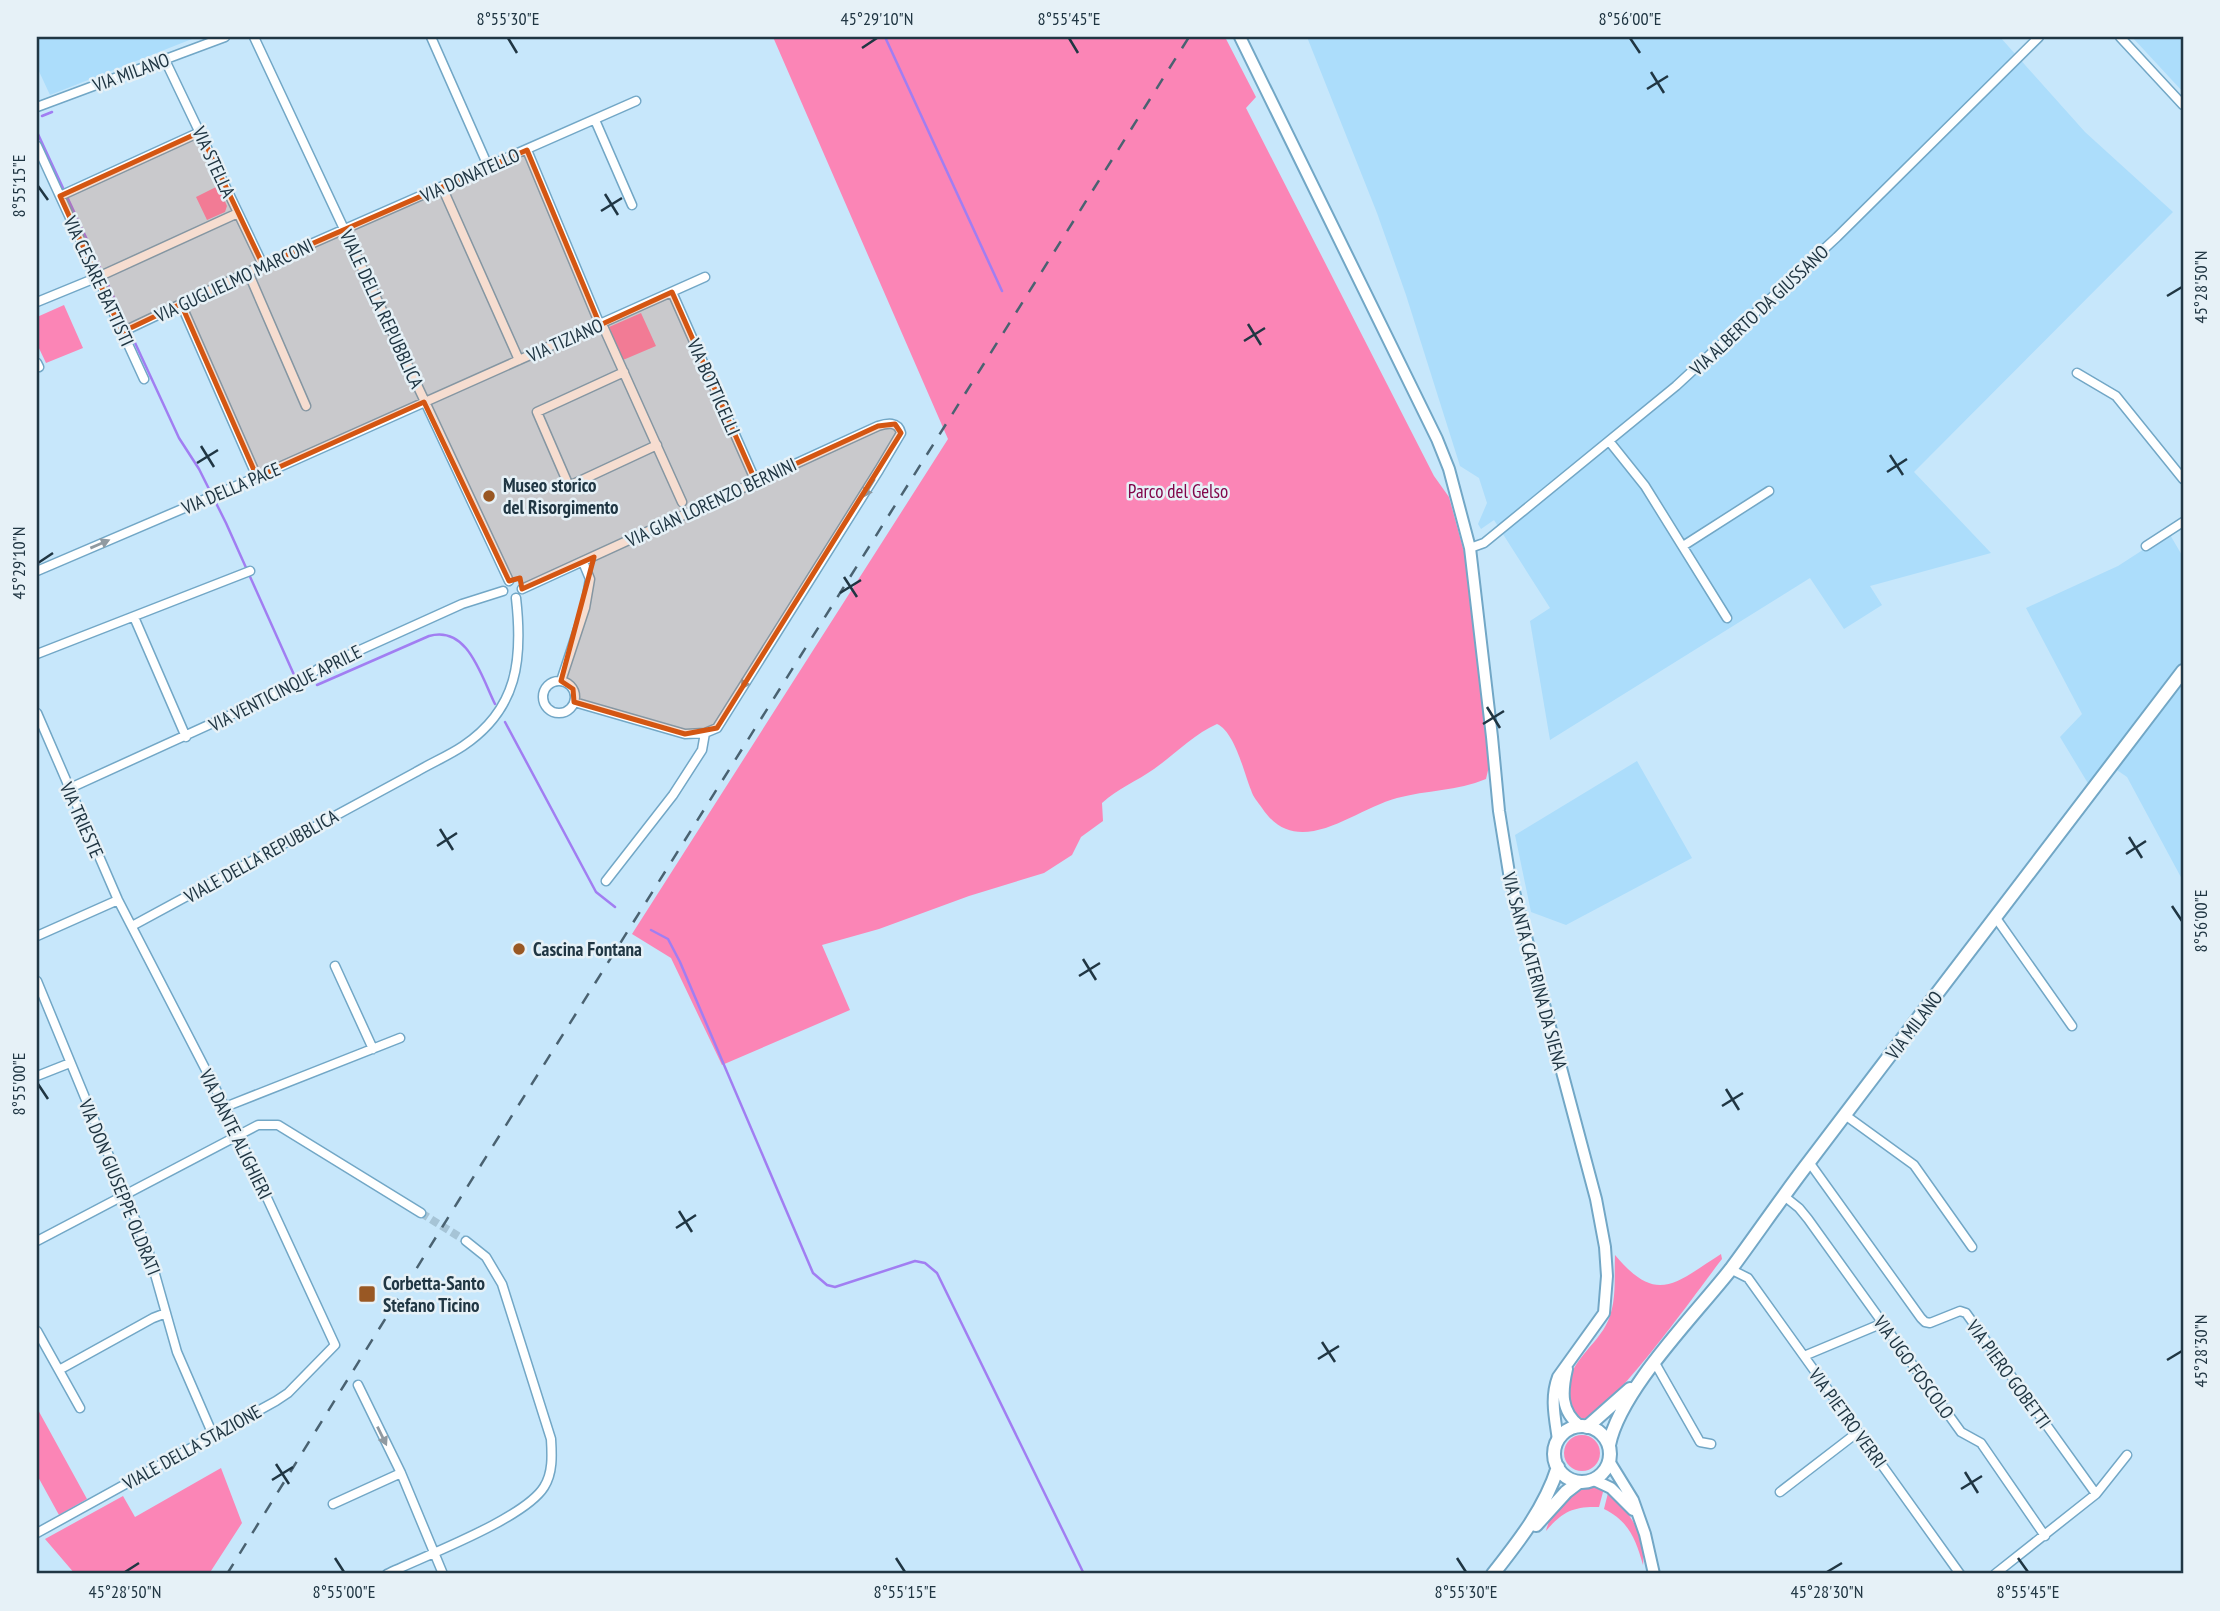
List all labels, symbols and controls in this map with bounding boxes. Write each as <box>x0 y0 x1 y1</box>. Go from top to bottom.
text: 8°55'30"E <box>477 7 539 30</box>
text: 45°29'10"N <box>841 7 913 30</box>
text: 8°55'45"E <box>1038 7 1100 30</box>
text: 8°56'00"E <box>1599 7 1661 30</box>
street label: VIA MILANO <box>88 47 173 97</box>
street label: VIA STELLA <box>187 122 241 201</box>
street label: VIA DONATELLO <box>416 142 523 208</box>
text: 8°55'15"E <box>7 155 30 217</box>
street label: VIA CESARE BATTISTI <box>58 211 140 350</box>
street label: VIALE DELLA REPUBBLICA <box>334 225 429 392</box>
street label: VIA GUGLIELMO MARCONI <box>150 233 317 328</box>
street label: VIA ALBERTO DA GIUSSANO <box>1684 239 1833 381</box>
text: 45°28'50"N <box>2189 251 2212 323</box>
street label: VIA TIZIANO <box>522 313 607 368</box>
street label: VIA BOTTICELLI <box>682 334 746 439</box>
street label: VIA GIAN LORENZO BERNINI <box>621 452 800 552</box>
street label: VIA DELLA PACE <box>177 456 284 520</box>
place label: Museo storico del Risorgimento <box>503 473 619 519</box>
one-way arrow <box>862 478 875 497</box>
park label: Parco del Gelso <box>1128 479 1228 503</box>
marker: Museo storico del Risorgimento <box>481 488 497 504</box>
text: 45°29'10"N <box>7 527 30 599</box>
one-way arrow <box>89 539 110 550</box>
street label: VIA VENTICINQUE APRILE <box>204 639 365 737</box>
one-way arrow <box>741 670 754 690</box>
street label: VIA TRIESTE <box>54 778 109 861</box>
street label: VIALE DELLA REPUBBLICA <box>179 804 342 909</box>
street label: VIA SANTA CATERINA DA SIENA <box>1497 869 1573 1072</box>
text: 8°56'00"E <box>2189 890 2212 952</box>
place label: Cascina Fontana <box>533 937 642 961</box>
marker: Cascina Fontana <box>511 941 527 957</box>
street label: VIA MILANO <box>1880 986 1948 1065</box>
text: 8°55'00"E <box>7 1053 30 1115</box>
street label: VIA DANTE ALIGHIERI <box>194 1064 278 1203</box>
street label: VIA DON GIUSEPPE OLDRATI <box>73 1095 166 1278</box>
place label: Corbetta-Santo Stefano Ticino <box>383 1271 485 1317</box>
marker: Corbetta-Santo Stefano Ticino <box>357 1284 377 1304</box>
street label: VIA UGO FOSCOLO <box>1868 1310 1959 1423</box>
street label: VIA PIERO GOBETTI <box>1961 1314 2056 1433</box>
text: 45°28'30"N <box>2189 1315 2212 1387</box>
street label: VIA PIETRO VERRI <box>1803 1363 1892 1473</box>
street label: VIALE DELLA STAZIONE <box>118 1399 265 1495</box>
one-way arrow <box>377 1426 388 1446</box>
text: 45°28'50"N <box>89 1580 161 1603</box>
text: 8°55'00"E <box>313 1580 375 1603</box>
text: 8°55'15"E <box>874 1580 936 1603</box>
text: 8°55'30"E <box>1435 1580 1497 1603</box>
text: 45°28'30"N <box>1791 1580 1863 1603</box>
text: 8°55'45"E <box>1997 1580 2059 1603</box>

